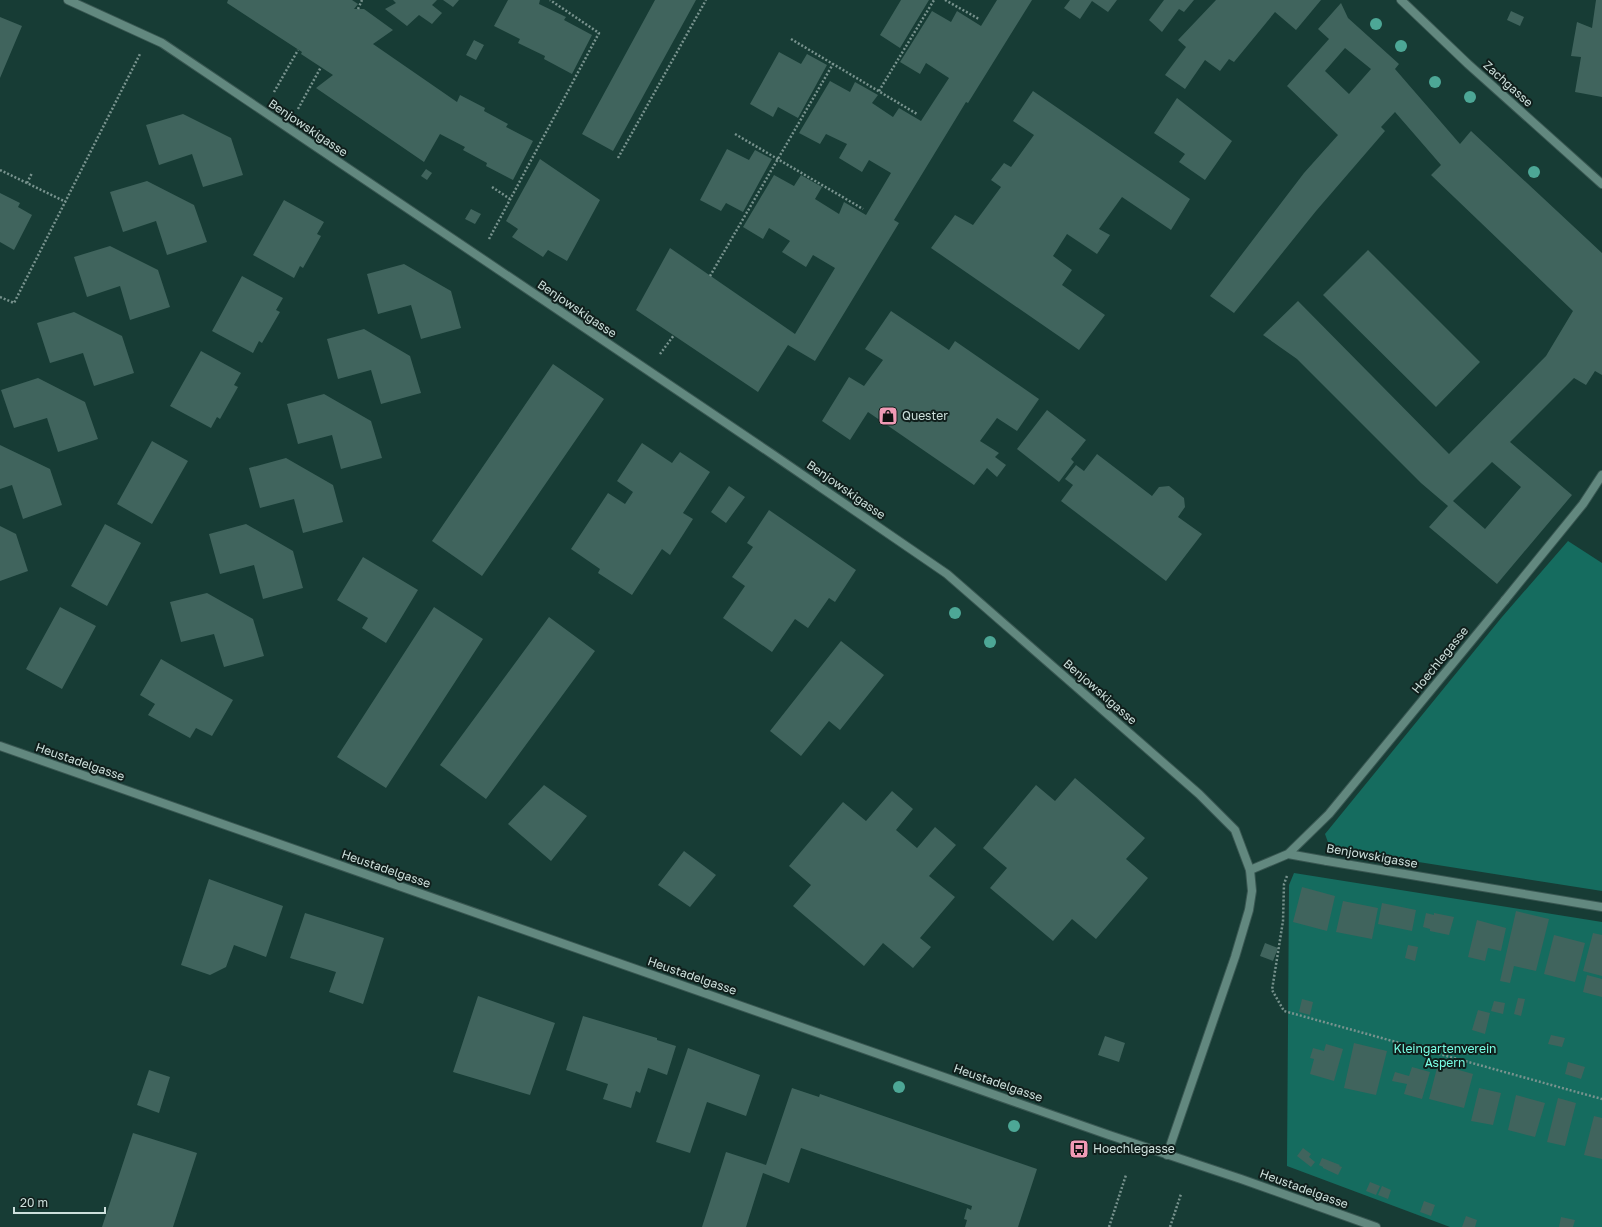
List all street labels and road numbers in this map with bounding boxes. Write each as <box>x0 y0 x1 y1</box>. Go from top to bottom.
street label: Zachgasse <box>1480 57 1536 110</box>
street label: Benjowskigasse <box>266 95 351 160</box>
street label: Benjowskigasse <box>535 276 620 341</box>
street label: Benjowskigasse <box>804 457 889 522</box>
street label: Hoechlegasse <box>1408 623 1471 696</box>
street label: Benjowskigasse <box>1060 656 1140 728</box>
street label: Heustadelgasse <box>34 739 127 784</box>
street label: Benjowskigasse <box>1325 840 1419 871</box>
street label: Heustadelgasse <box>340 846 433 891</box>
street label: Heustadelgasse <box>646 953 739 998</box>
street label: Heustadelgasse <box>952 1060 1045 1105</box>
street label: Heustadelgasse <box>1258 1166 1351 1212</box>

